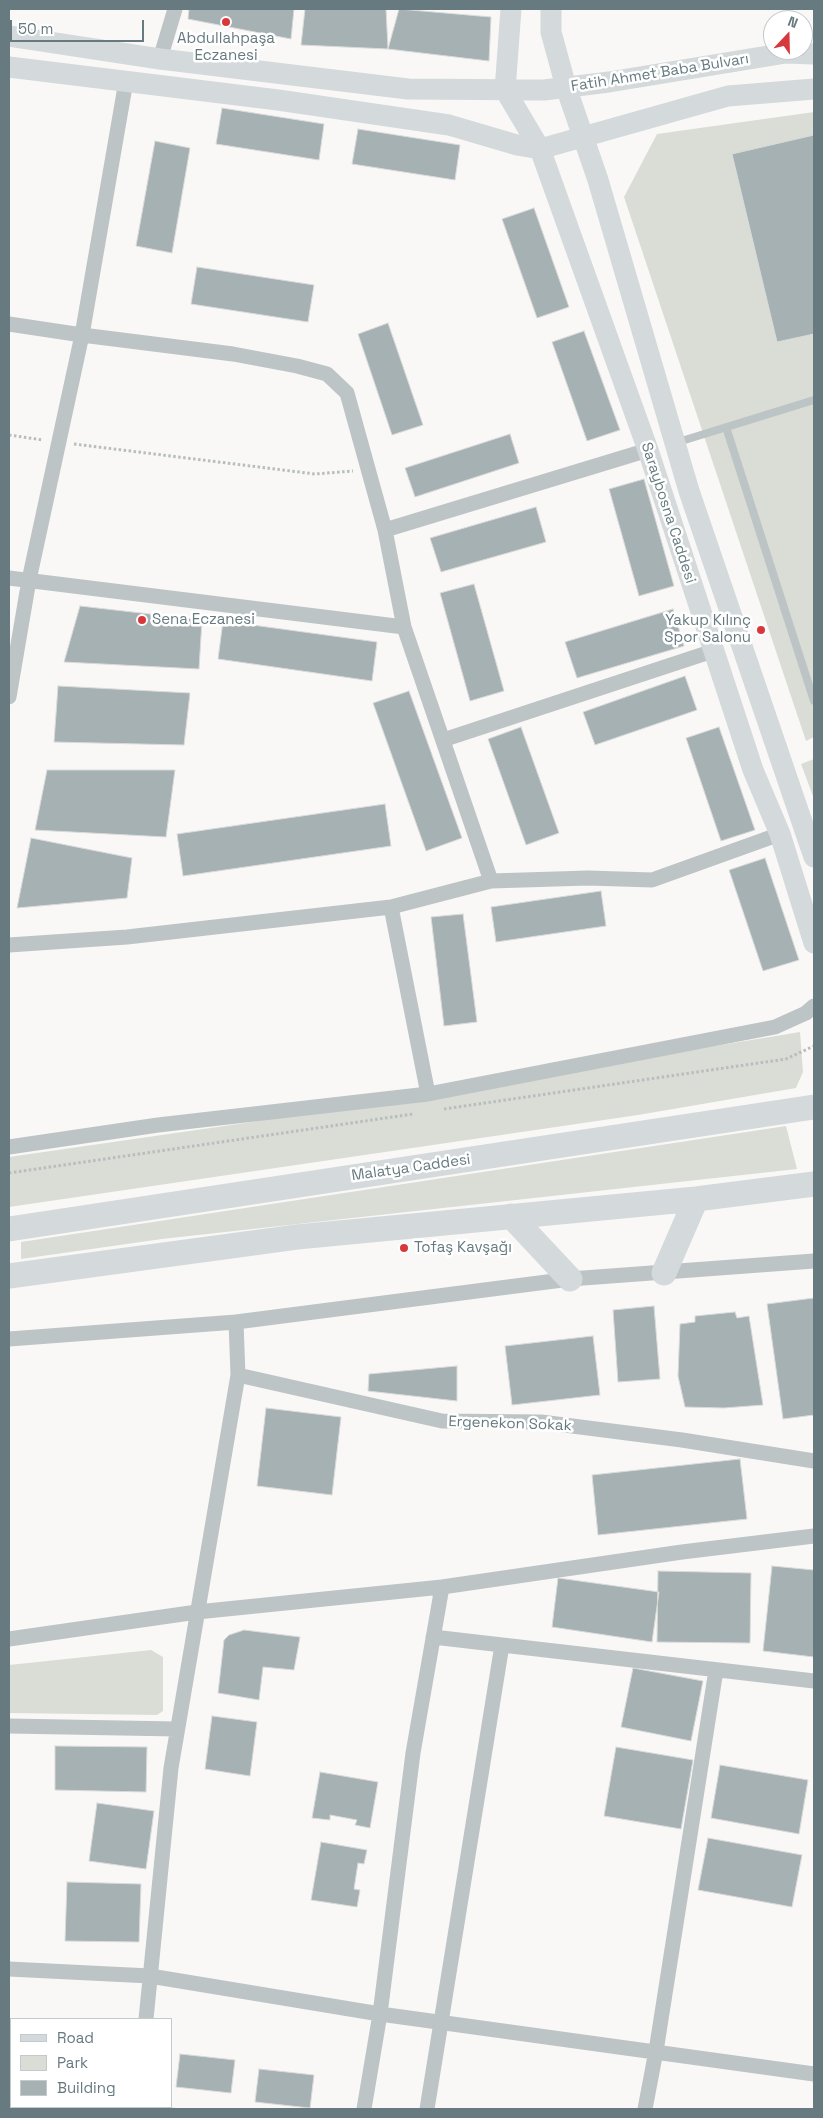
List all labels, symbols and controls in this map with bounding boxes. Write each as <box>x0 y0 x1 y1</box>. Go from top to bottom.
scale bar <box>12 10 146 42</box>
north arrow <box>763 10 813 60</box>
text: N <box>785 12 801 32</box>
marker: Abdullahpaşa Eczanesi <box>220 16 232 28</box>
text: 50 m <box>18 19 53 38</box>
place label: Abdullahpaşa Eczanesi <box>177 30 275 65</box>
street label: Fatih Ahmet Baba Bulvarı <box>570 50 750 96</box>
street label: Saraybosna Caddesi <box>637 440 699 586</box>
place label: Sena Eczanesi <box>152 611 255 629</box>
place label: Yakup Kılınç Spor Salonu <box>664 612 751 647</box>
marker: Sena Eczanesi <box>136 614 148 626</box>
marker: Yakup Kılınç Spor Salonu <box>755 624 767 636</box>
street label: Malatya Caddesi <box>350 1151 472 1185</box>
place label: Tofaş Kavşağı <box>414 1239 512 1257</box>
marker: Tofaş Kavşağı <box>398 1242 410 1254</box>
street label: Ergenekon Sokak <box>448 1413 572 1435</box>
legend <box>10 2018 172 2108</box>
text: Road <box>57 2028 94 2047</box>
text: Park <box>57 2053 88 2072</box>
text: Building <box>57 2078 116 2097</box>

